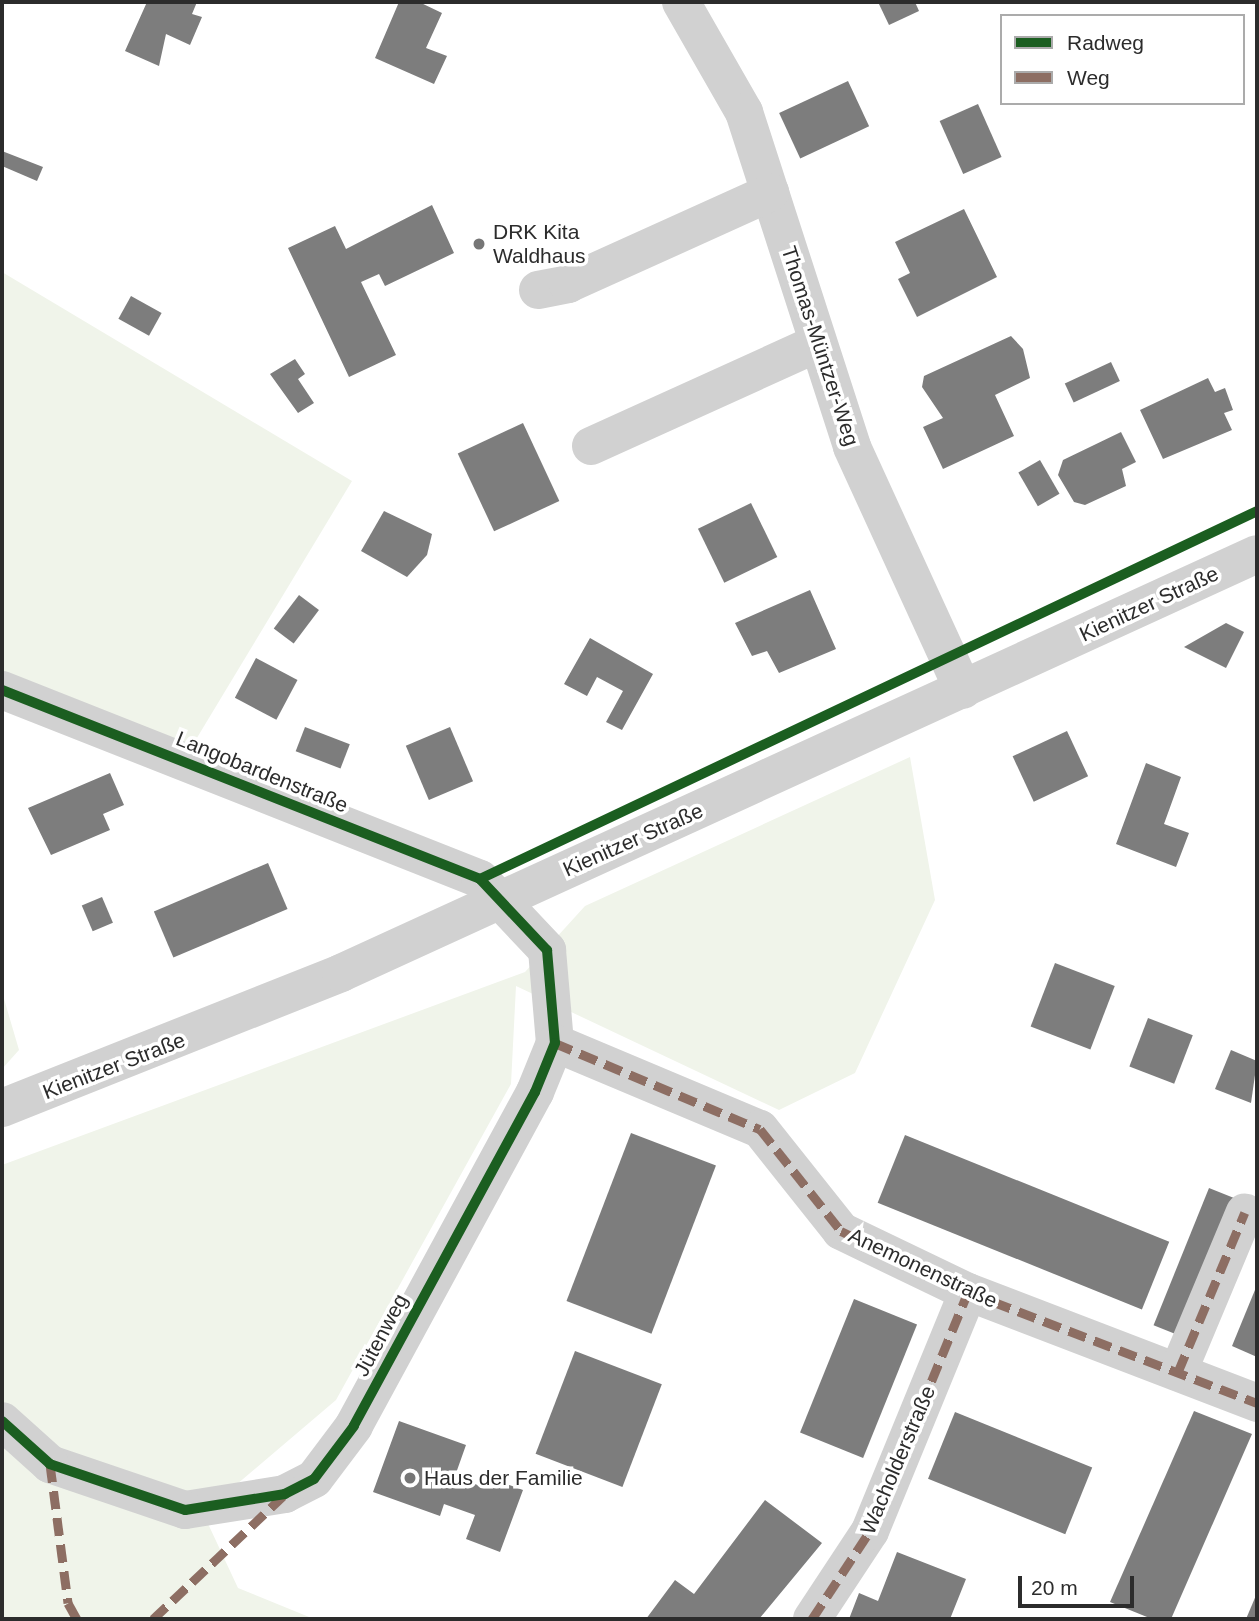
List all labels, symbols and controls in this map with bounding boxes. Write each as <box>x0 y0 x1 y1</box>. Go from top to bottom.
legend <box>1000 14 1245 105</box>
text: Radweg <box>1067 31 1144 54</box>
text: Weg <box>1067 66 1110 89</box>
place label: DRK Kita Waldhaus <box>493 219 586 269</box>
marker: DRK Kita Waldhaus <box>471 236 487 252</box>
street label: Thomas-Müntzer-Weg <box>776 243 864 449</box>
street label: Kienitzer Straße <box>1075 561 1223 647</box>
street label: Langobardenstraße <box>172 726 352 818</box>
street label: Kienitzer Straße <box>559 798 707 882</box>
street label: Kienitzer Straße <box>39 1027 189 1105</box>
street label: Anemonenstraße <box>845 1223 1001 1313</box>
street label: Jütenweg <box>349 1289 413 1381</box>
street label: Wacholderstraße <box>855 1382 941 1538</box>
place label: Haus der Familie <box>424 1465 583 1491</box>
marker: Haus der Familie <box>402 1470 418 1486</box>
scale bar <box>1021 1562 1136 1606</box>
text: 20 m <box>1031 1576 1078 1599</box>

